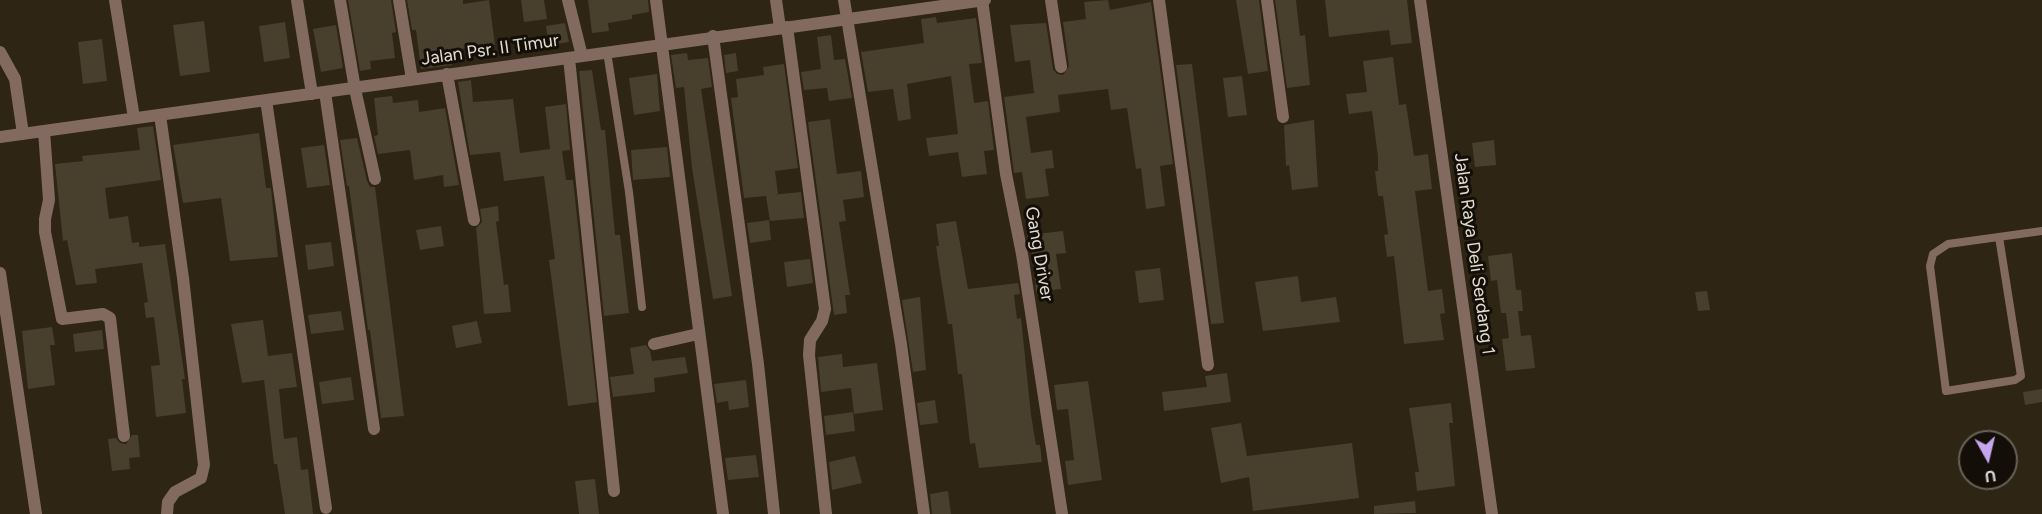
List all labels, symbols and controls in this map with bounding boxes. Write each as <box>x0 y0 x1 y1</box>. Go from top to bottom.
street label: Jalan Psr. II Timur <box>420 30 560 70</box>
street label: Jalan Raya Deli Serdang 1 <box>1449 152 1499 356</box>
street label: Gang Driver <box>1020 205 1058 303</box>
north arrow <box>1958 430 2018 490</box>
text: U <box>1983 466 1997 487</box>

